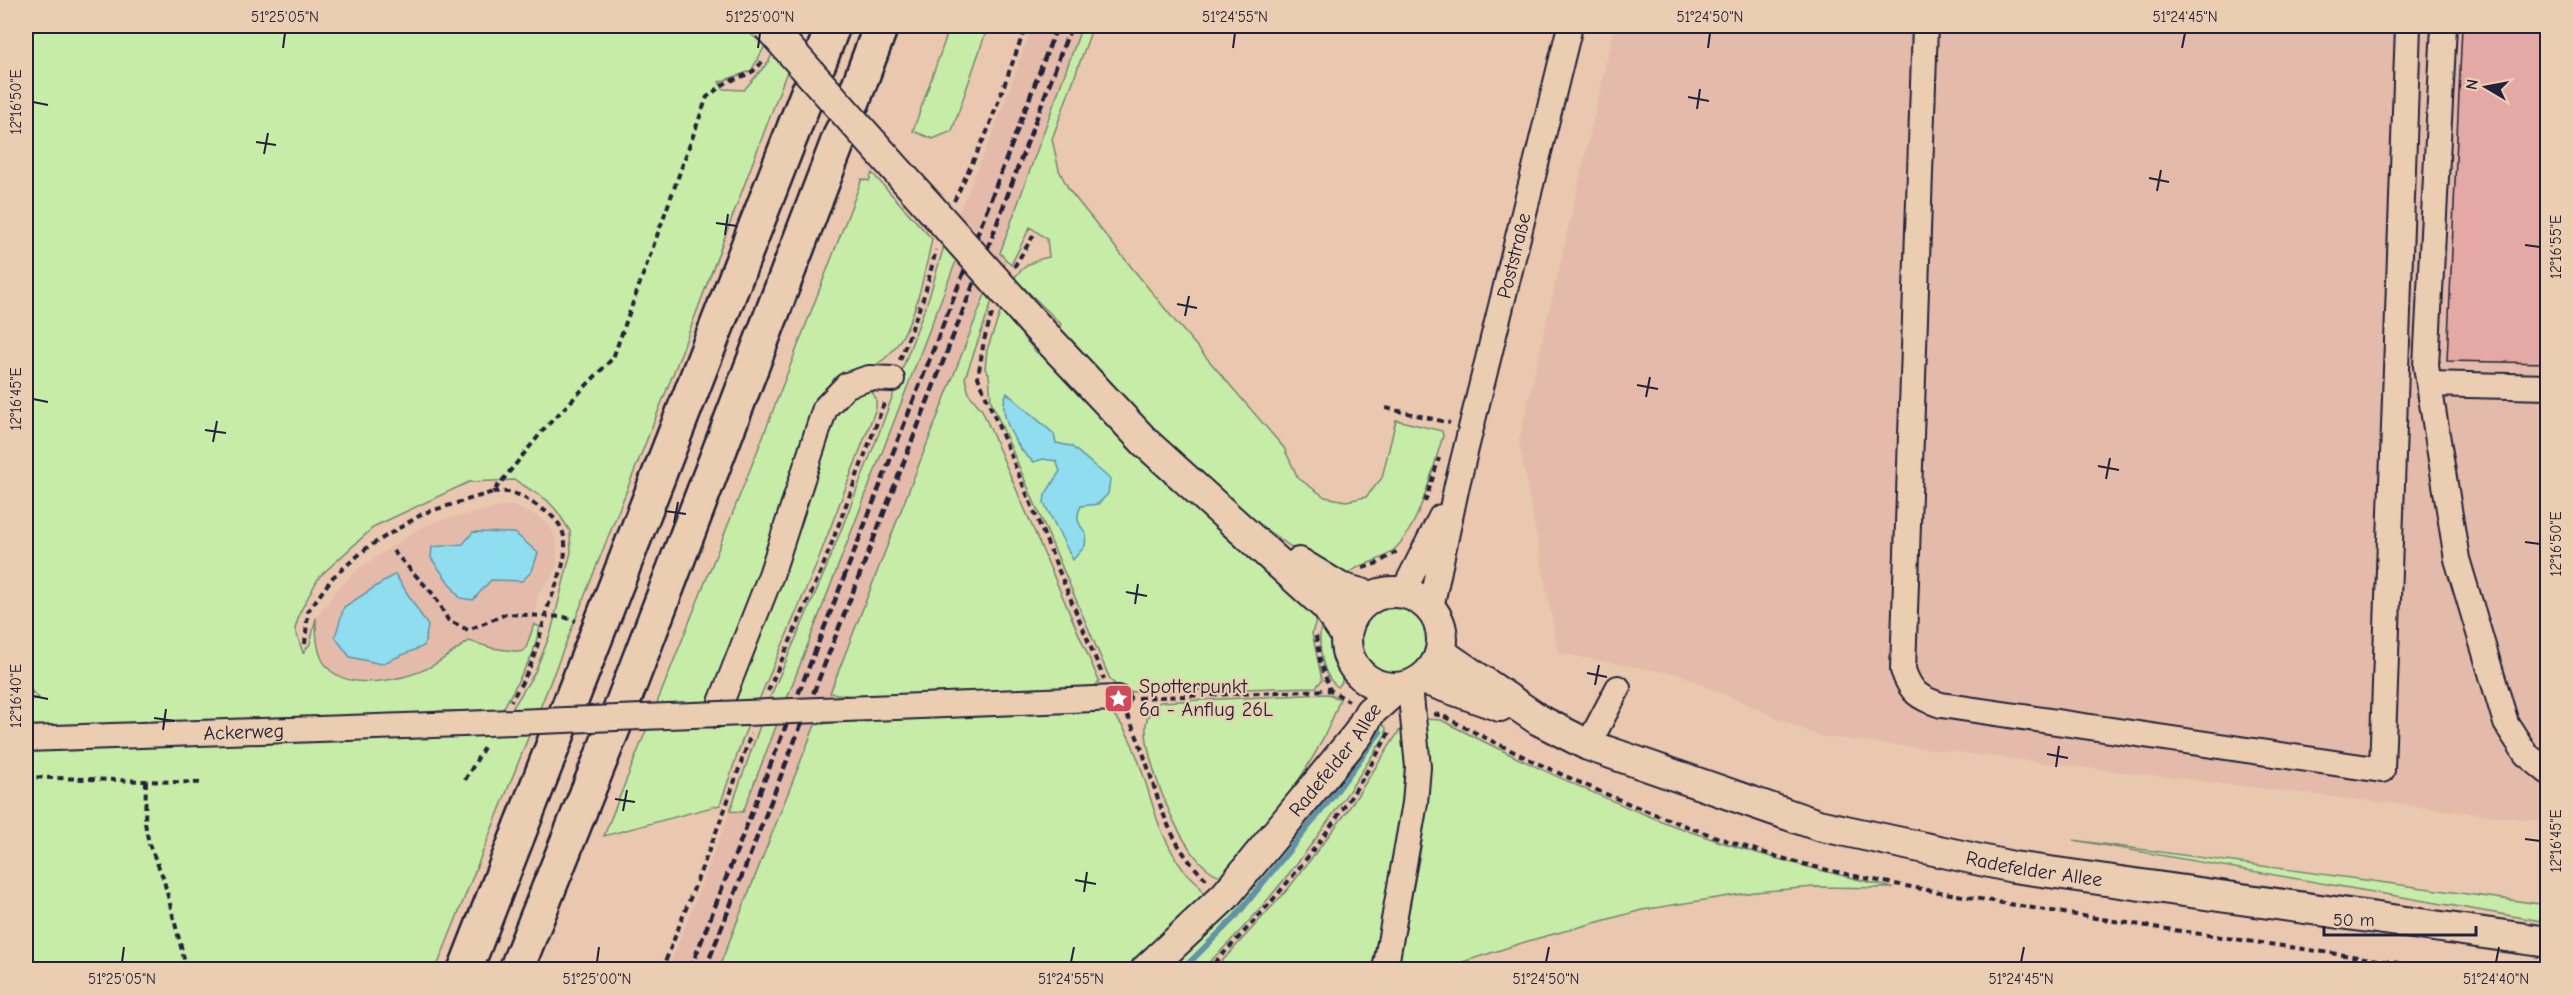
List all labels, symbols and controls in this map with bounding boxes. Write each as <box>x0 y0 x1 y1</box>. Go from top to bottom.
text: 51°25'05"N <box>251 8 319 26</box>
text: 51°25'00"N <box>726 8 794 26</box>
text: 51°24'55"N <box>1202 8 1268 26</box>
text: 51°24'50"N <box>1676 8 1744 26</box>
text: 51°24'45"N <box>2152 8 2218 26</box>
north arrow <box>2456 57 2516 117</box>
text: 12°16'50"E <box>7 70 25 134</box>
text: N <box>2462 78 2482 91</box>
street label: Poststraße <box>1492 210 1535 301</box>
text: 12°16'55"E <box>2547 215 2565 279</box>
text: 12°16'45"E <box>7 367 25 431</box>
text: 12°16'50"E <box>2547 512 2565 576</box>
text: 12°16'40"E <box>7 664 25 728</box>
place label: Spotterpunkt 6a - Anflug 26L <box>1139 675 1273 721</box>
place icon: Spotterpunkt 6a - Anflug 26L <box>1102 682 1134 714</box>
street label: Radefelder Allee <box>1284 697 1385 821</box>
street label: Ackerweg <box>203 719 285 744</box>
text: 12°16'45"E <box>2547 809 2565 873</box>
street label: Radefelder Allee <box>1964 846 2104 891</box>
scale bar <box>2324 899 2476 937</box>
text: 50 m <box>2333 910 2375 931</box>
text: 51°25'05"N <box>88 970 156 988</box>
text: 51°25'00"N <box>563 970 631 988</box>
text: 51°24'55"N <box>1038 970 1104 988</box>
text: 51°24'50"N <box>1512 970 1580 988</box>
text: 51°24'45"N <box>1988 970 2054 988</box>
text: 51°24'40"N <box>2463 970 2529 988</box>

